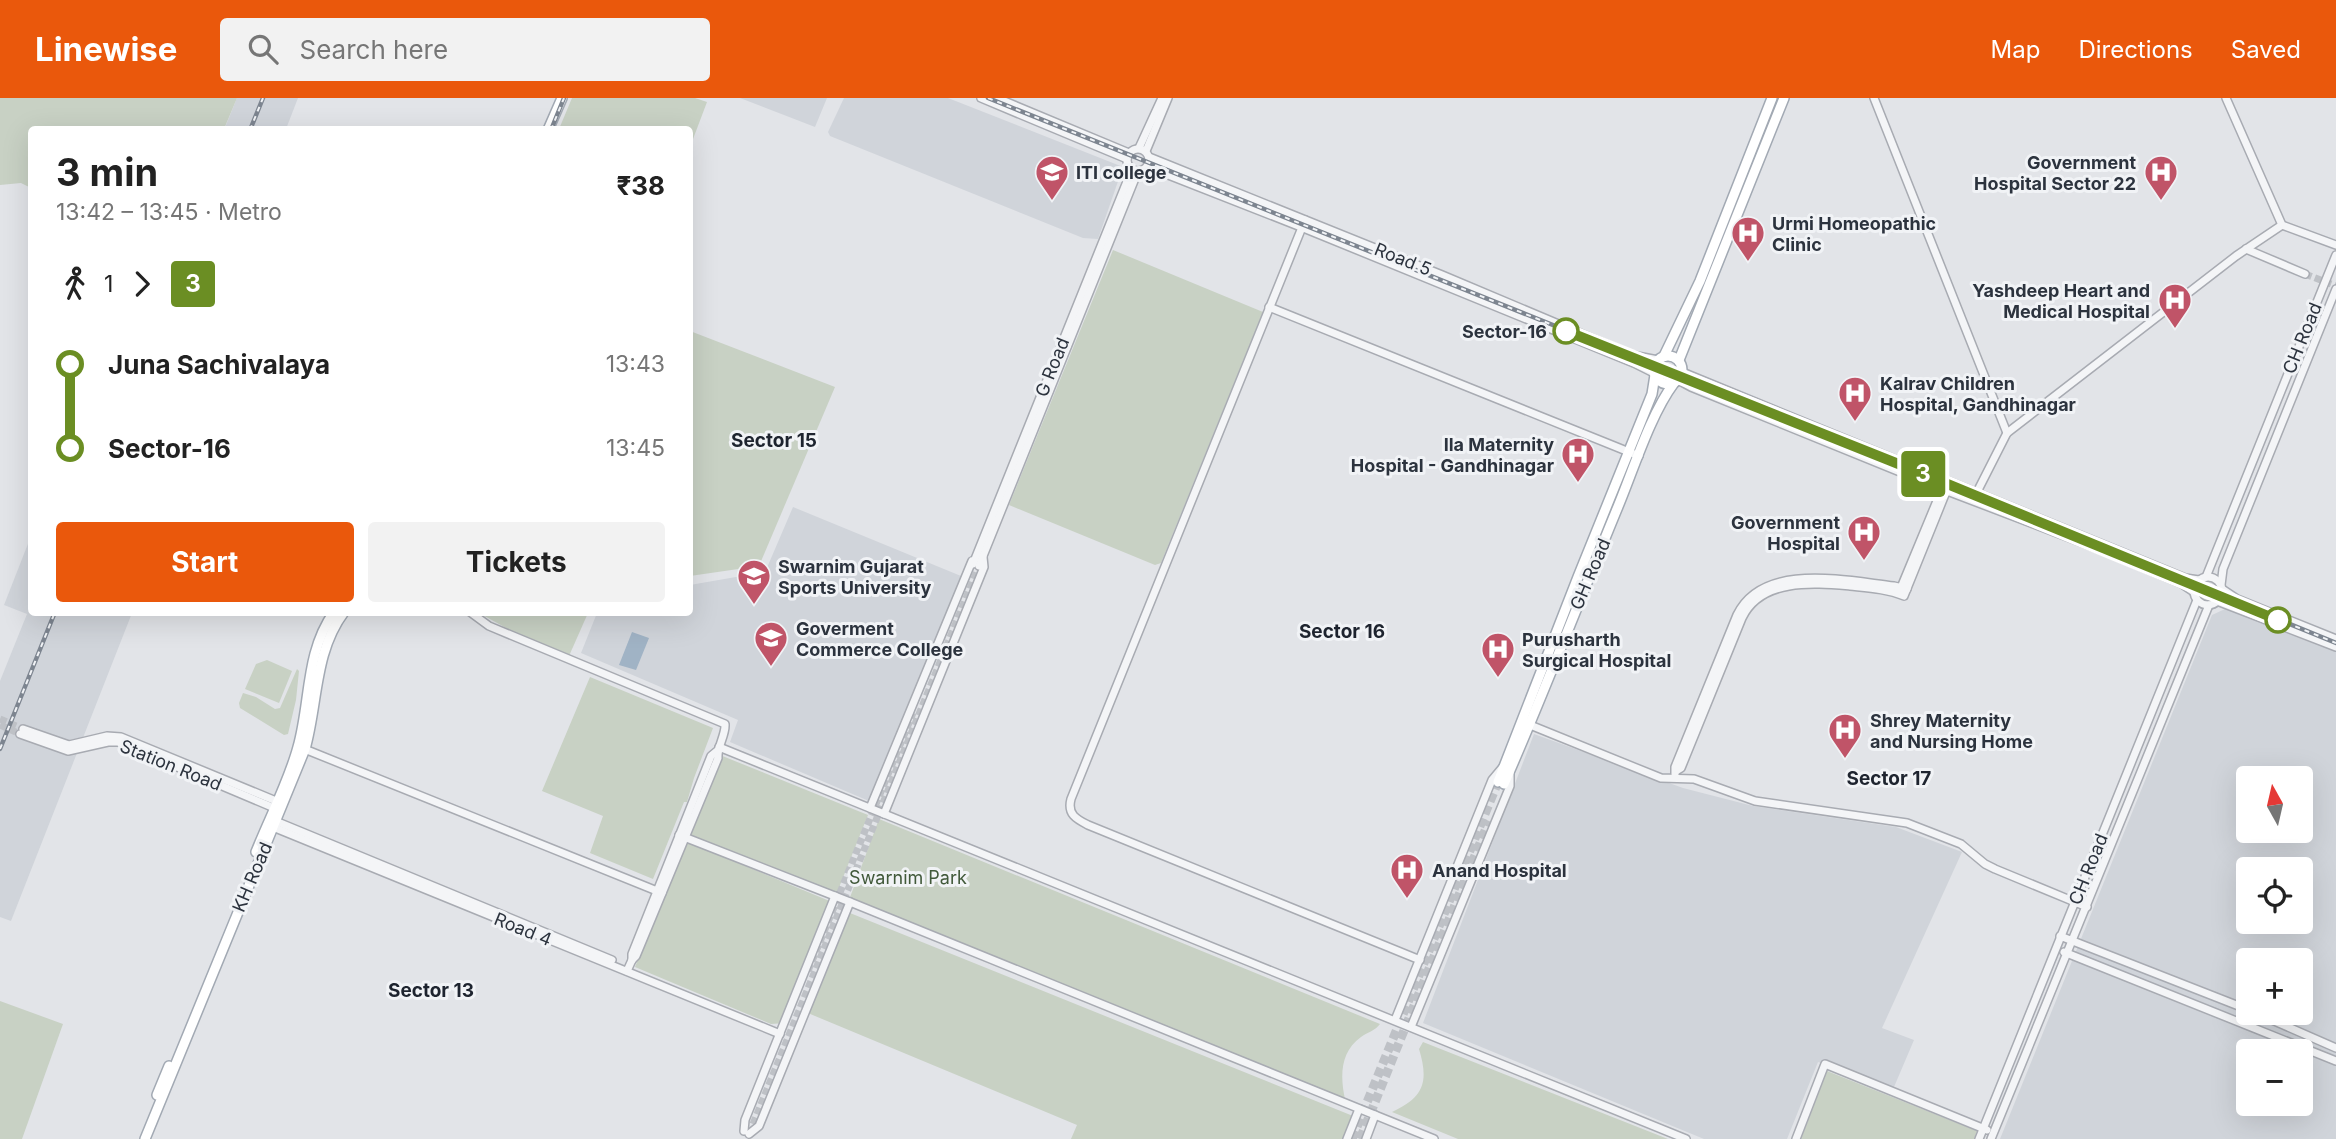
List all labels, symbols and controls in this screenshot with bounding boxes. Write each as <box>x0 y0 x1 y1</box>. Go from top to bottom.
search box <box>220 18 710 81</box>
text: Linewise <box>35 29 178 69</box>
icon: search <box>244 30 282 68</box>
text: Search here <box>300 34 448 65</box>
text: Map <box>1991 35 2040 64</box>
text: Directions <box>2078 35 2193 64</box>
text: Saved <box>2231 35 2301 64</box>
text: 3 min <box>56 149 158 195</box>
place label: Government Hospital Sector 22 <box>1974 152 2136 194</box>
school or university icon: ITI college <box>1033 153 1071 202</box>
hospital icon: Government Hospital Sector 22 <box>2142 153 2180 202</box>
place label: ITI college <box>1076 162 1167 183</box>
text: ₹38 <box>616 170 665 201</box>
text: 13:42 – 13:45 · Metro <box>56 198 282 226</box>
place label: Urmi Homeopathic Clinic <box>1772 213 1936 255</box>
hospital icon: Urmi Homeopathic Clinic <box>1729 214 1767 263</box>
street label: Road 5 <box>1372 238 1434 280</box>
icon: walk <box>56 265 94 303</box>
icon: forward <box>123 265 161 303</box>
text: 3 <box>185 269 201 298</box>
text: 1 <box>104 270 113 298</box>
place label: Yashdeep Heart and Medical Hospital <box>1972 280 2150 322</box>
hospital icon: Yashdeep Heart and Medical Hospital <box>2156 281 2194 330</box>
street label: CH Road <box>2278 299 2326 377</box>
marker: Sector-16 <box>1553 318 1579 344</box>
place label: Sector-16 <box>1462 321 1547 342</box>
street label: G Road <box>1031 334 1073 400</box>
text: Juna Sachivalaya <box>108 349 330 380</box>
text: 13:43 <box>606 350 665 378</box>
place label: Kalrav Children Hospital, Gandhinagar <box>1880 373 2076 415</box>
hospital icon: Kalrav Children Hospital, Gandhinagar <box>1836 374 1874 423</box>
district label: Sector 15 <box>731 429 817 452</box>
text: Sector-16 <box>108 433 231 464</box>
text: 13:45 <box>606 434 665 462</box>
place label: Ila Maternity Hospital - Gandhinagar <box>1351 434 1554 476</box>
hospital icon: Ila Maternity Hospital - Gandhinagar <box>1559 435 1597 484</box>
line badge: 3 <box>1900 451 1946 497</box>
text: 3 <box>1915 459 1931 488</box>
place label: Government Hospital <box>1731 512 1840 554</box>
hospital icon: Government Hospital <box>1845 513 1883 562</box>
button: Start <box>56 522 354 602</box>
button: Tickets <box>368 522 665 602</box>
street label: GH Road <box>1566 535 1614 613</box>
place label: Swarnim Gujarat Sports University <box>778 556 931 598</box>
school or university icon: Swarnim Gujarat Sports University <box>735 557 773 606</box>
unlabelled marker <box>2265 607 2291 633</box>
place label: Goverment Commerce College <box>796 618 964 660</box>
school or university icon: Goverment Commerce College <box>752 619 790 668</box>
district label: Sector 16 <box>1299 620 1385 643</box>
place label: Purusharth Surgical Hospital <box>1522 629 1671 671</box>
hospital icon: Purusharth Surgical Hospital <box>1479 630 1517 679</box>
place label: Shrey Maternity and Nursing Home <box>1870 710 2033 752</box>
hospital icon: Shrey Maternity and Nursing Home <box>1826 711 1864 760</box>
street label: Station Road <box>117 735 225 795</box>
north arrow <box>2236 766 2314 844</box>
map controls <box>2236 766 2313 1116</box>
district label: Sector 17 <box>1847 767 1931 790</box>
street label: CH Road <box>2064 830 2112 908</box>
street label: KH Road <box>228 839 276 915</box>
hospital icon: Anand Hospital <box>1388 851 1426 900</box>
button: locate <box>2236 857 2313 934</box>
place label: Anand Hospital <box>1432 860 1567 881</box>
park label: Swarnim Park <box>849 867 967 888</box>
street label: Road 4 <box>491 908 555 950</box>
button: + <box>2236 948 2313 1025</box>
district label: Sector 13 <box>388 979 474 1002</box>
button: − <box>2236 1039 2313 1116</box>

